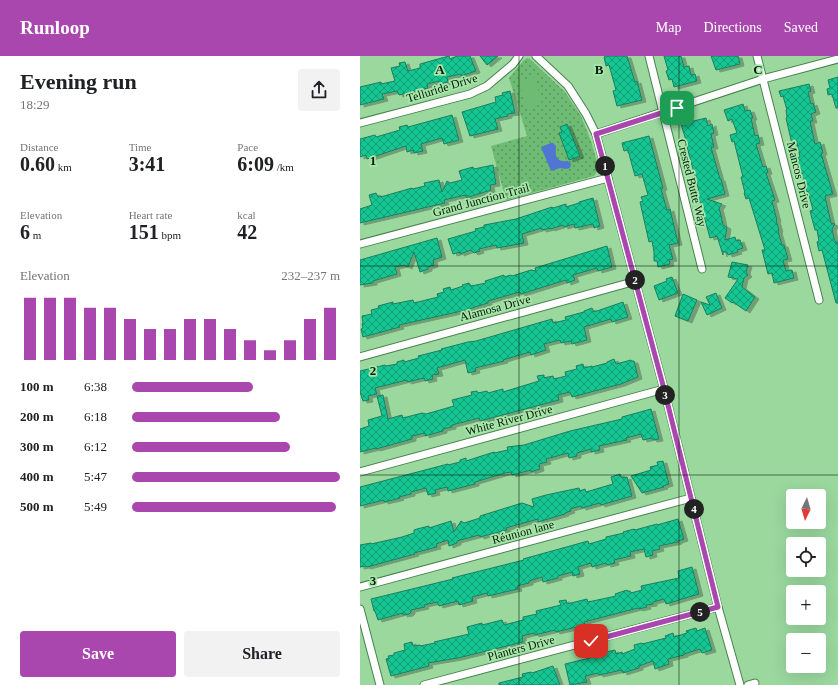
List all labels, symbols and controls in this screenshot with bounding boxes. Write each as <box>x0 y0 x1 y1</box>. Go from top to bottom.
text: Runloop <box>20 17 90 38</box>
text: Map <box>656 20 681 35</box>
text: Directions <box>703 20 762 35</box>
text: Saved <box>784 20 818 35</box>
text: A <box>435 62 445 77</box>
text: B <box>595 62 604 77</box>
text: C <box>753 62 763 77</box>
text: Evening run <box>20 69 137 94</box>
button: share <box>298 69 340 111</box>
street label: Telluride Drive <box>405 71 479 105</box>
pin <box>660 91 694 125</box>
text: 18:29 <box>20 97 50 112</box>
icon: arrive <box>666 97 688 119</box>
street label: Crested Butte Way <box>674 138 710 228</box>
street label: Mancos Drive <box>784 140 814 210</box>
text: Distance <box>20 141 58 153</box>
text: Time <box>129 141 151 153</box>
text: Pace <box>237 141 258 153</box>
text: 0.60 <box>20 153 55 175</box>
text: 3:41 <box>129 153 165 175</box>
text: 6:09 <box>237 153 274 175</box>
text: 1 <box>370 153 376 168</box>
pin: 1 <box>595 156 615 176</box>
text: 1 <box>602 160 608 172</box>
text: km <box>55 161 72 173</box>
text: /km <box>274 161 294 173</box>
street label: Grand Junction Trail <box>431 180 531 220</box>
text: Elevation <box>20 209 62 221</box>
text: Heart rate <box>129 209 172 221</box>
text: kcal <box>237 209 256 221</box>
text: 6 <box>20 221 30 243</box>
text: 151 <box>129 221 159 243</box>
text: 42 <box>237 221 257 243</box>
text: m <box>30 229 41 241</box>
text: bpm <box>159 229 181 241</box>
text: Elevation <box>20 268 70 283</box>
text: 232–237 m <box>281 268 340 283</box>
pin: 2 <box>625 270 645 290</box>
text: 2 <box>632 274 638 286</box>
street label: Alamosa Drive <box>458 292 532 324</box>
text: 2 <box>370 363 376 378</box>
text: 100 m <box>20 379 54 394</box>
text: 6:38 <box>84 379 107 394</box>
pin: 3 <box>655 385 675 405</box>
text: 3 <box>662 389 668 401</box>
street label: White River Drive <box>464 402 554 438</box>
text: 200 m <box>20 409 54 424</box>
text: 6:18 <box>84 409 107 424</box>
text: 300 m <box>20 439 54 454</box>
text: 6:12 <box>84 439 107 454</box>
text: 400 m <box>20 469 54 484</box>
text: 5:47 <box>84 469 107 484</box>
north arrow <box>786 489 826 529</box>
map controls <box>786 489 826 673</box>
text: 500 m <box>20 499 54 514</box>
text: 5:49 <box>84 499 107 514</box>
pin: 4 <box>684 499 704 519</box>
text: 4 <box>691 503 697 515</box>
street label: Réunion lane <box>490 517 556 547</box>
button: locate <box>786 537 826 577</box>
text: 3 <box>370 573 377 588</box>
button: + <box>786 585 826 625</box>
pin: 5 <box>690 602 710 622</box>
text: 5 <box>697 606 703 618</box>
pin <box>574 624 608 658</box>
icon: check <box>580 630 602 652</box>
button: Save <box>20 631 176 677</box>
button: Share <box>184 631 340 677</box>
street label: Planters Drive <box>486 632 556 664</box>
button: − <box>786 633 826 673</box>

